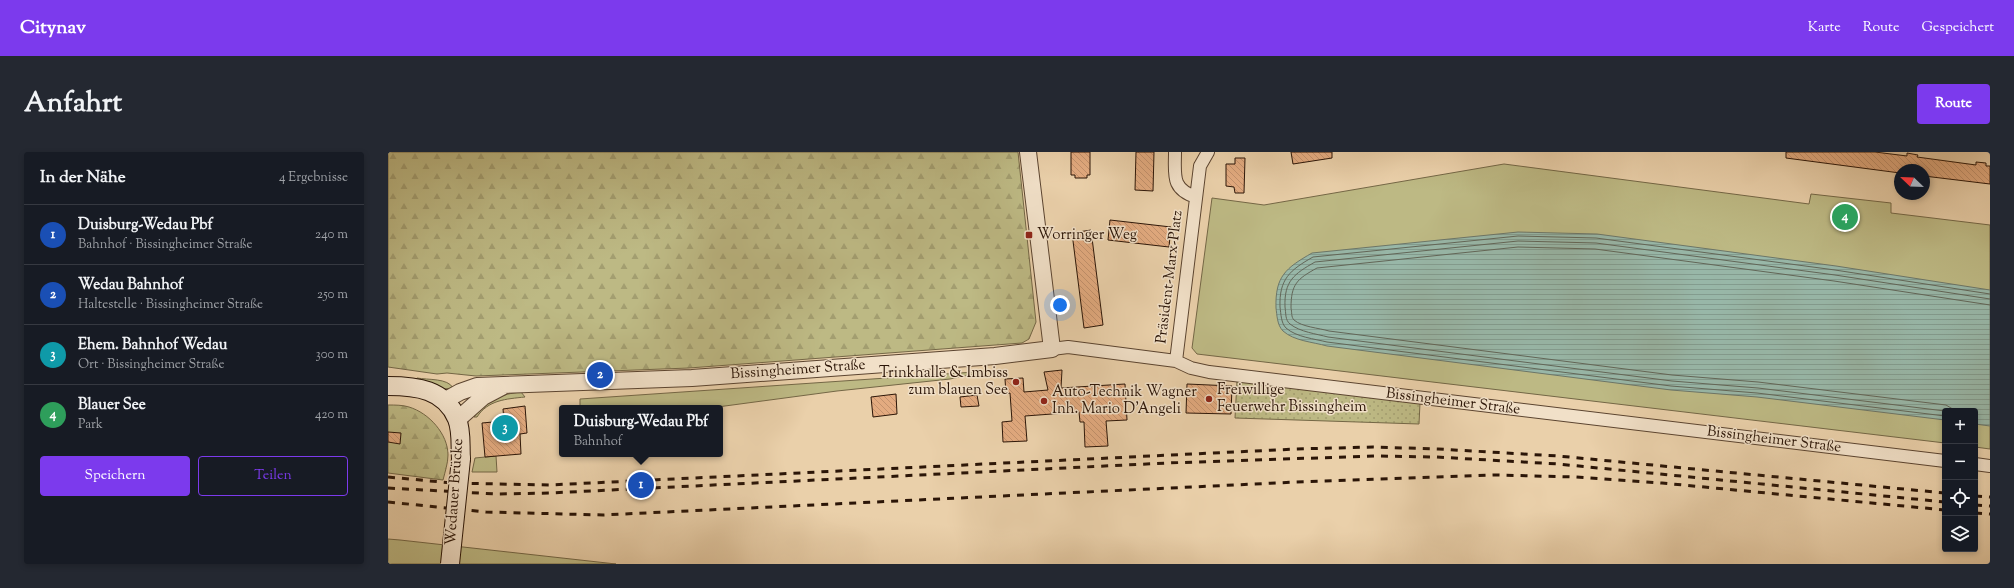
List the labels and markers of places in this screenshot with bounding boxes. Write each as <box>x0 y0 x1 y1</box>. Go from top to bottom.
pin: 4 <box>1832 202 1858 232</box>
place label: Worringer Weg <box>1037 225 1137 246</box>
marker: Worringer Weg <box>1024 230 1034 240</box>
pin: 2 <box>587 360 613 390</box>
place label: Trinkhalle & Imbiss zum blauen See <box>879 363 1008 401</box>
marker: Trinkhalle & Imbiss zum blauen See <box>1011 377 1021 387</box>
place label: Freiwillige Feuerwehr Bissingheim <box>1217 380 1367 418</box>
place label: Auto-Technik Wagner Inh. Mario D'Angeli <box>1052 382 1197 420</box>
marker: Freiwillige Feuerwehr Bissingheim <box>1204 394 1214 404</box>
marker: Auto-Technik Wagner Inh. Mario D'Angeli <box>1039 396 1049 406</box>
pin: 3 <box>492 413 518 443</box>
pin: 1 <box>628 470 654 500</box>

